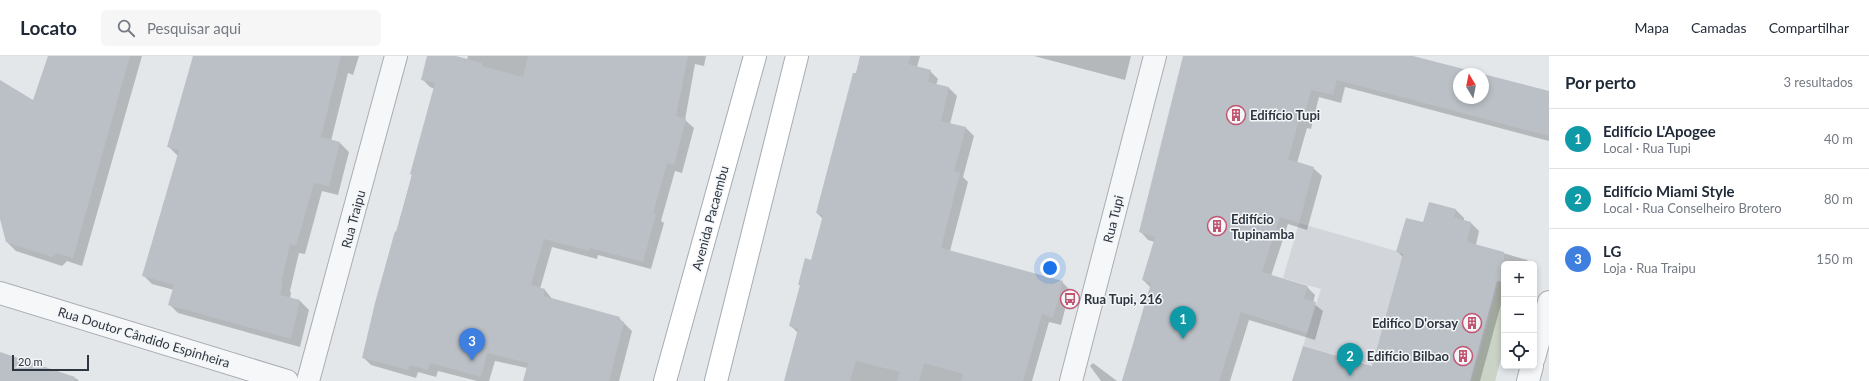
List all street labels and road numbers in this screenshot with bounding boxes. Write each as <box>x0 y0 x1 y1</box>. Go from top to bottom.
street label: Avenida Pacaembu <box>688 164 732 272</box>
street label: Rua Traipu <box>338 188 368 250</box>
street label: Rua Tupi <box>1099 194 1127 244</box>
street label: Rua Doutor Cândido Espinheira <box>56 303 232 371</box>

